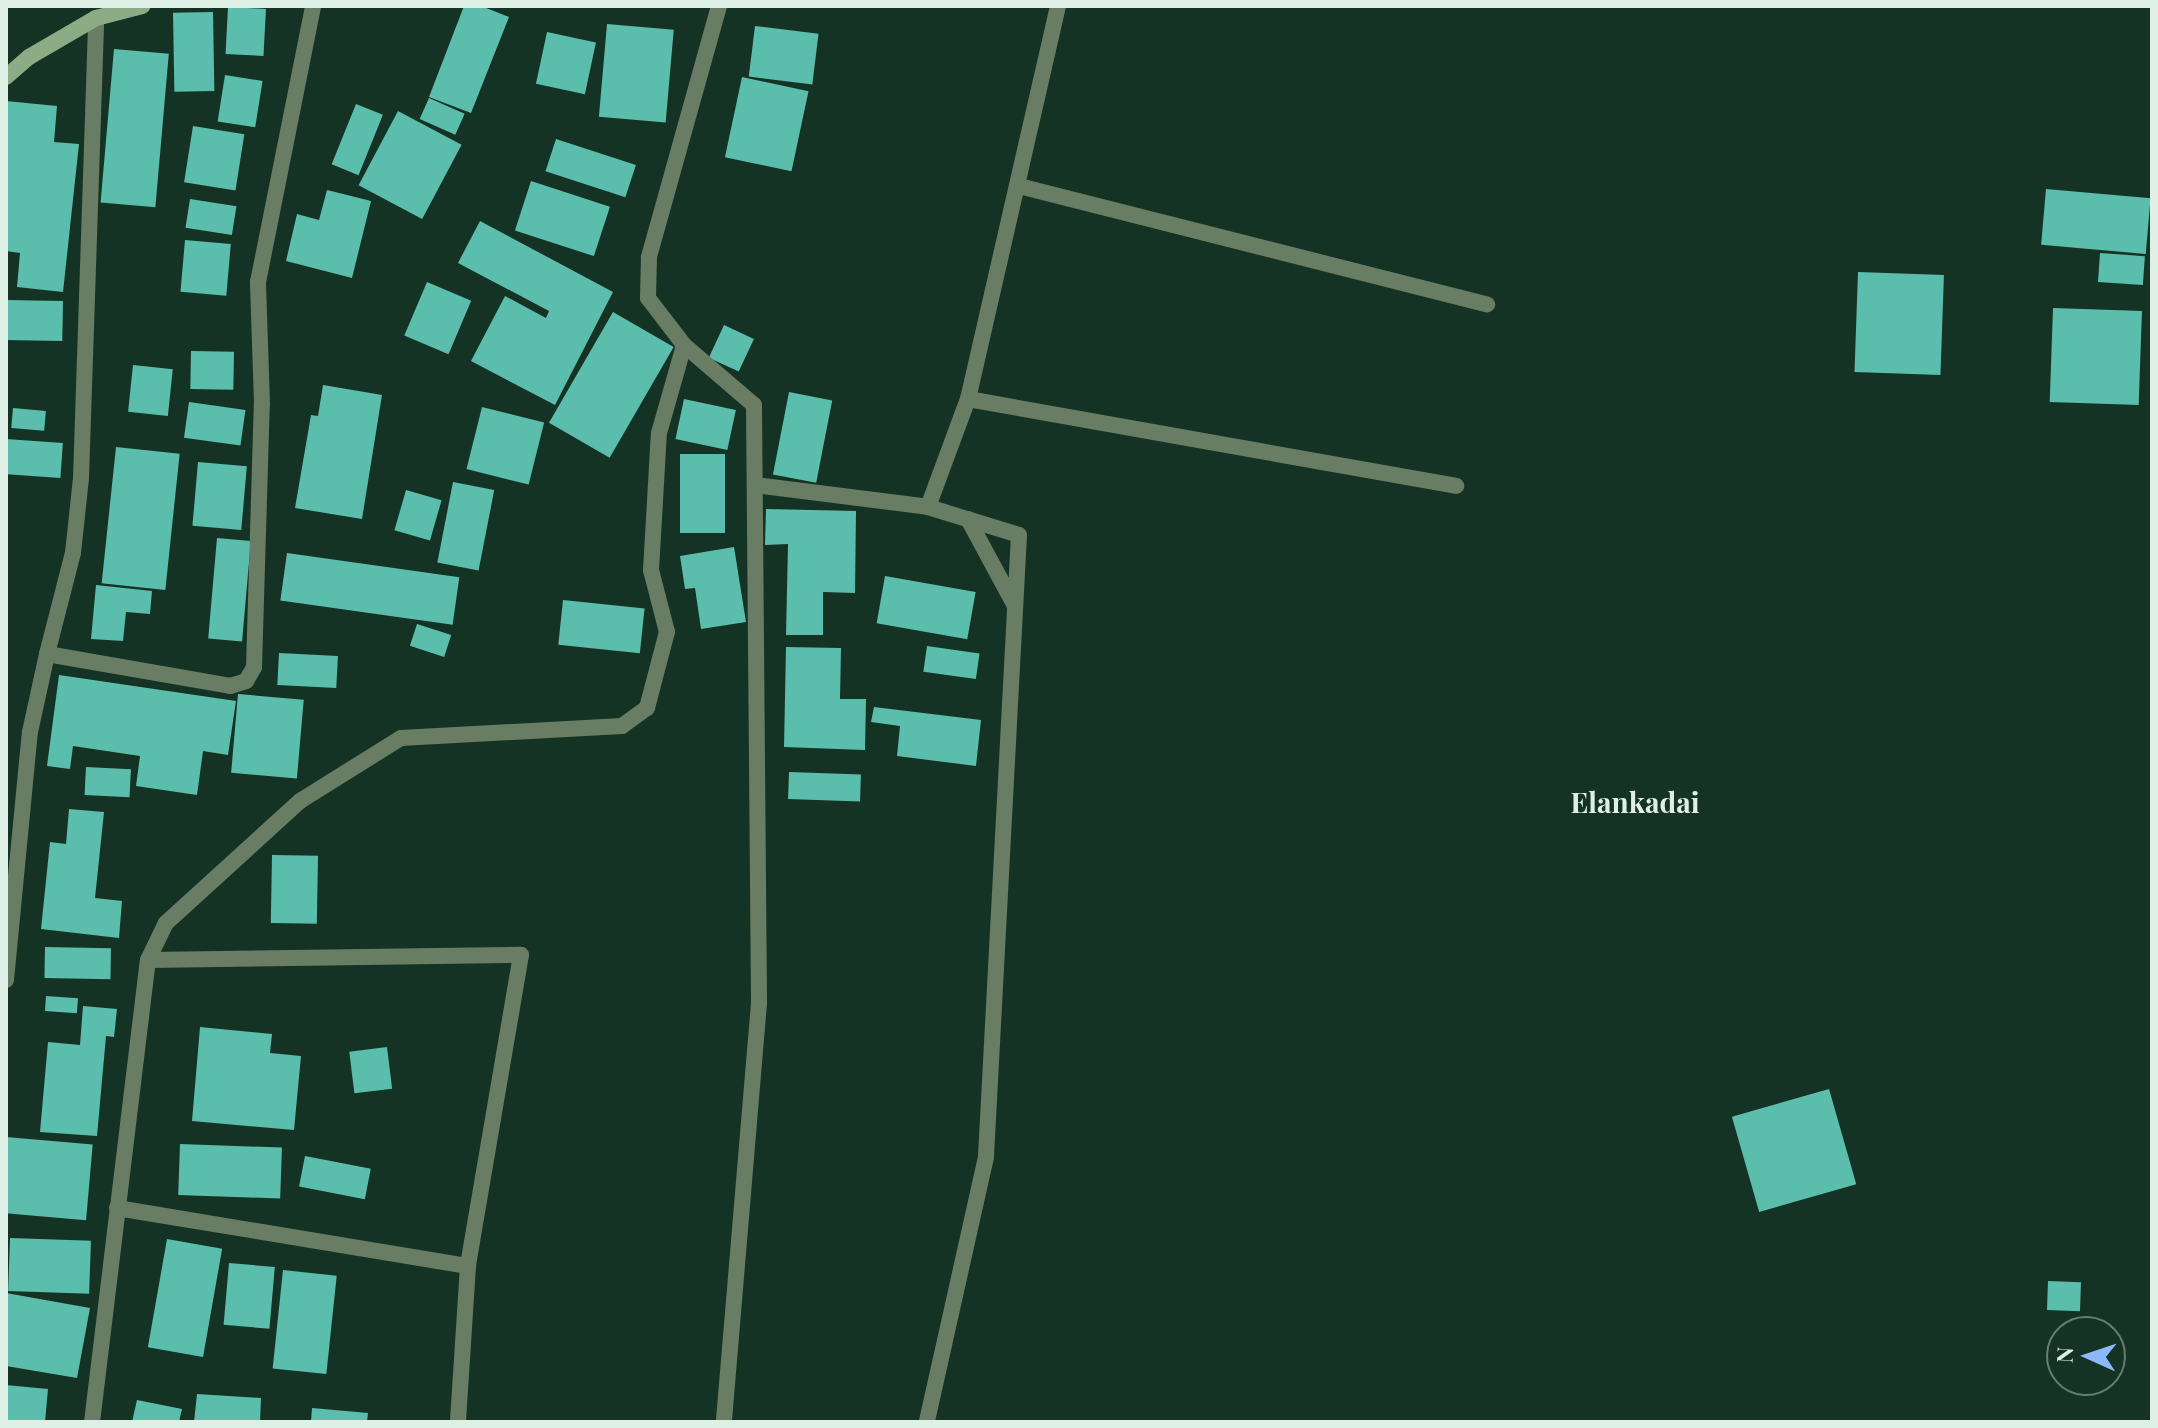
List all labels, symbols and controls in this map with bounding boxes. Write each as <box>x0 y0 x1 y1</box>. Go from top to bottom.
district label: Elankadai <box>1571 785 1699 819</box>
north arrow <box>2046 1316 2126 1396</box>
text: N <box>2049 1346 2079 1364</box>

